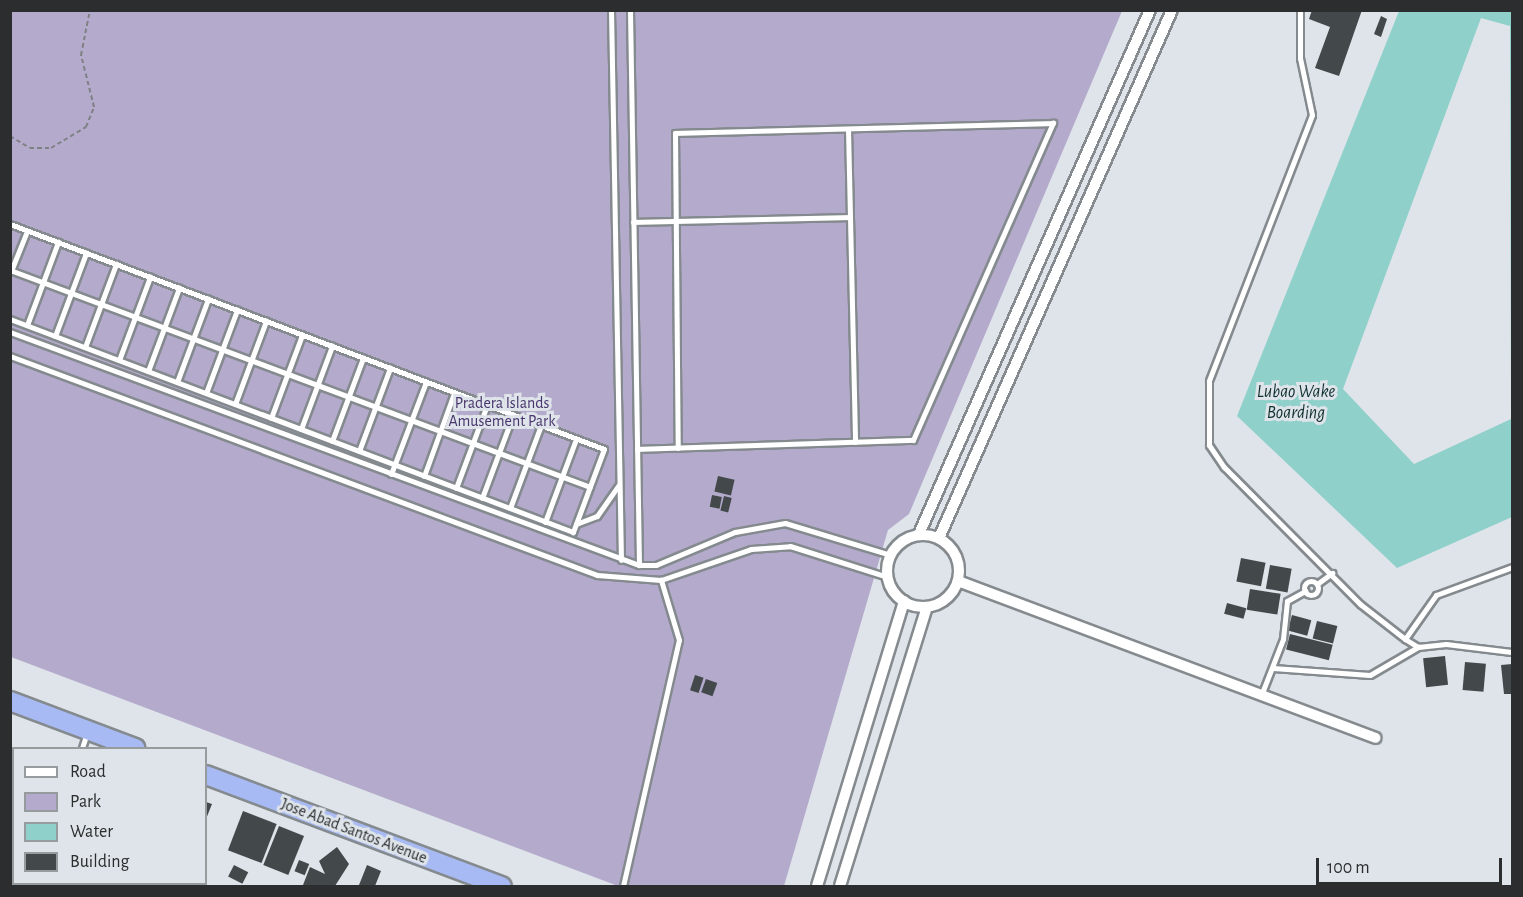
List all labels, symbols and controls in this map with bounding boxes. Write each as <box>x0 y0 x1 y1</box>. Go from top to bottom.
water label: Lubao Wake Boarding <box>1257 382 1335 424</box>
park label: Pradera Islands Amusement Park <box>448 393 556 431</box>
legend <box>12 747 207 885</box>
text: Road <box>70 763 106 781</box>
text: Park <box>70 793 101 811</box>
street label: Jose Abad Santos Avenue <box>278 794 430 868</box>
text: Water <box>70 823 113 841</box>
scale bar <box>1319 846 1505 884</box>
text: Building <box>70 853 129 871</box>
text: 100 m <box>1327 859 1370 877</box>

